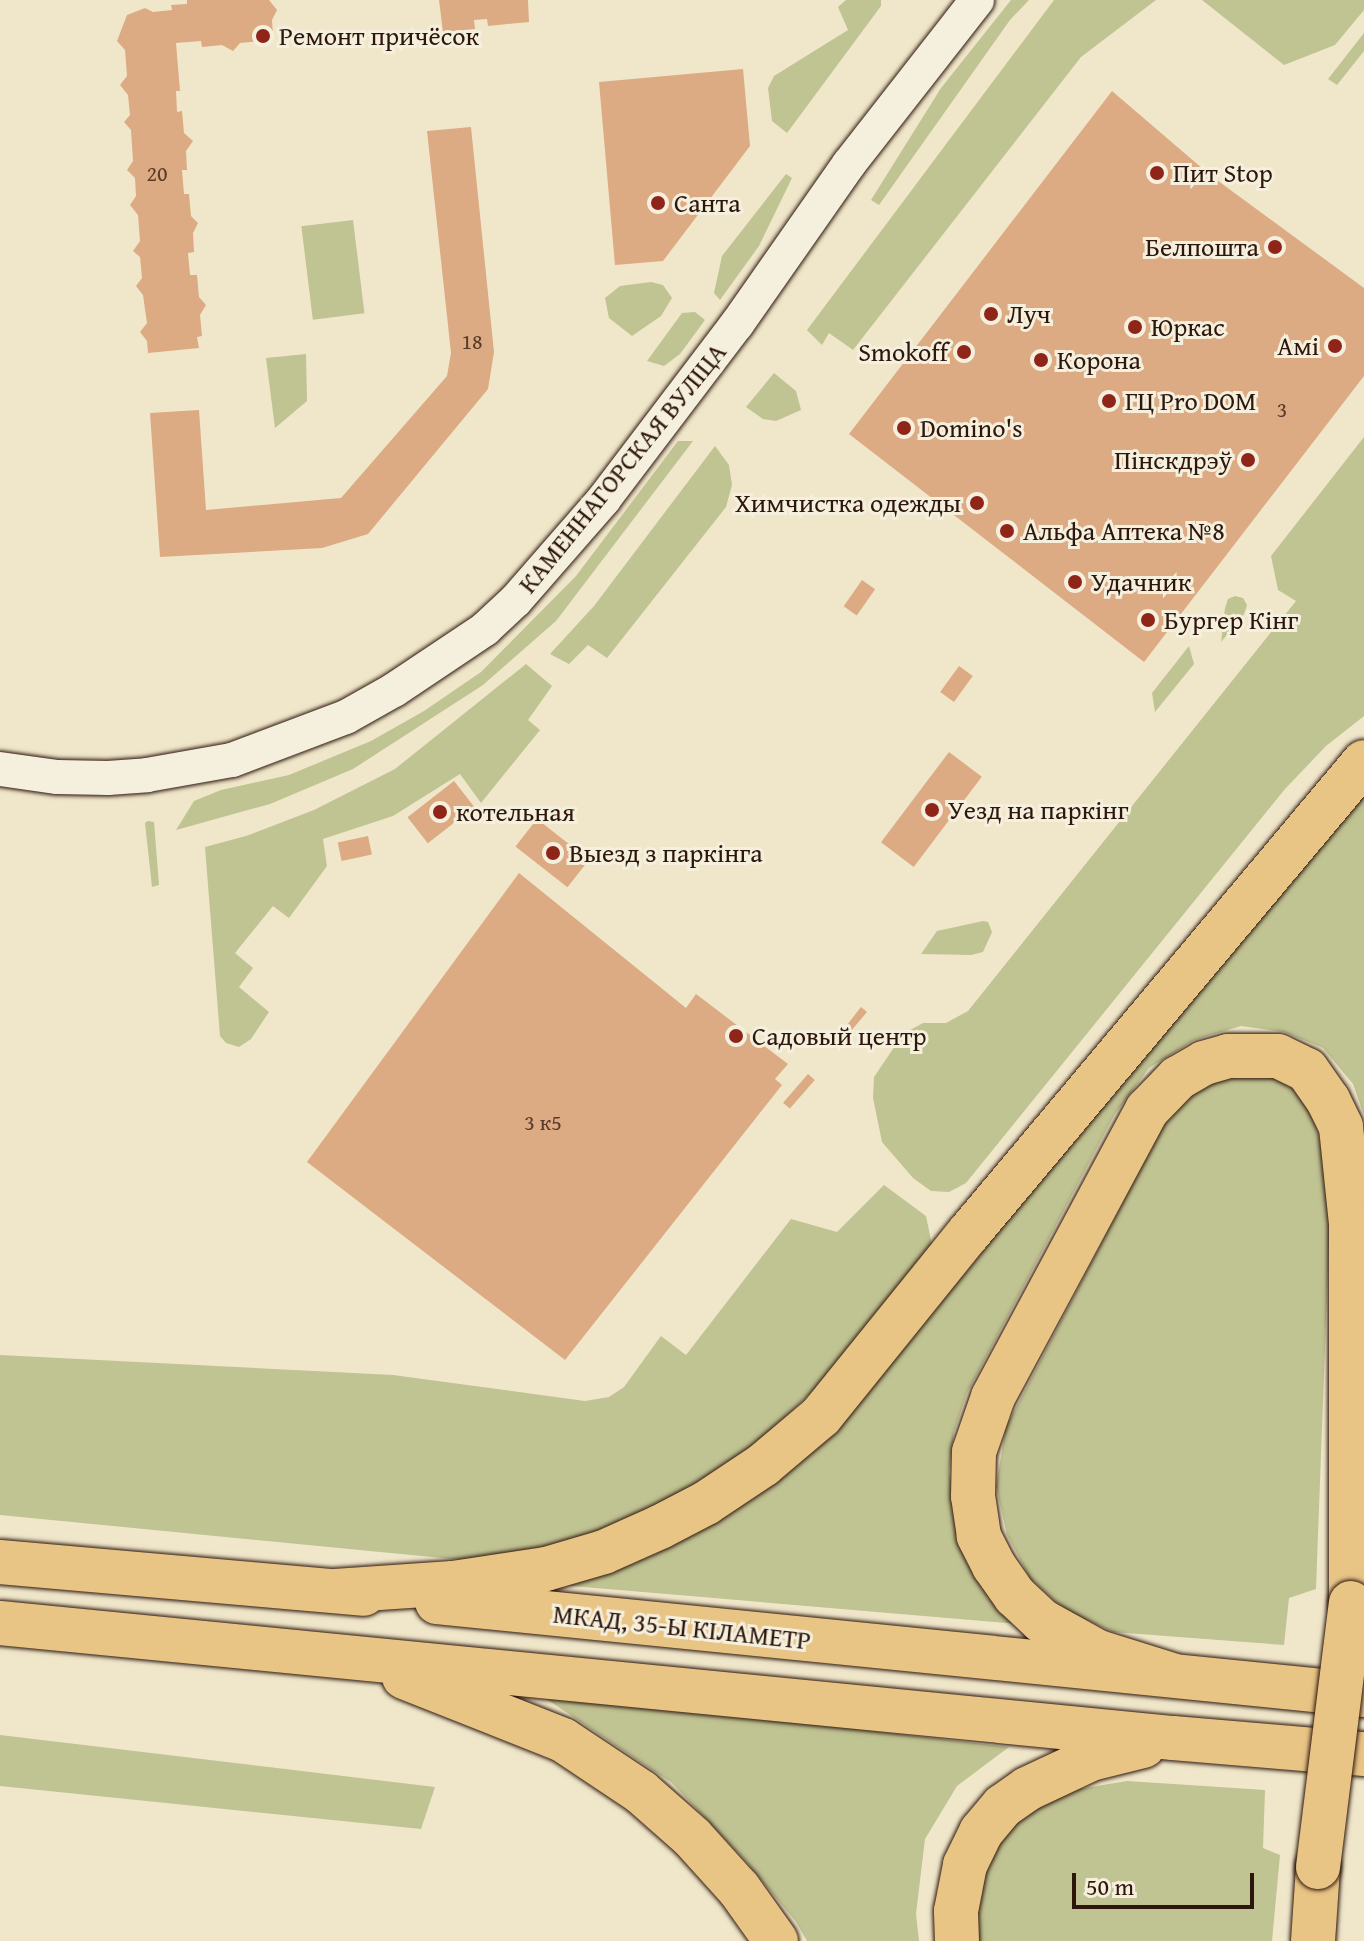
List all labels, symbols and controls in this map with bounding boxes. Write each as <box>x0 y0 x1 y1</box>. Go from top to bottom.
place label: Ремонт причёсок <box>279 20 479 52</box>
marker: Ремонт причёсок <box>254 27 272 45</box>
place label: Пит Stop <box>1173 157 1273 189</box>
house number: 20 <box>146 161 168 187</box>
marker: Пит Stop <box>1148 164 1166 182</box>
place label: Санта <box>674 187 741 219</box>
marker: Санта <box>649 194 667 212</box>
place label: Белпошта <box>1145 231 1259 263</box>
marker: Белпошта <box>1266 238 1284 256</box>
place label: Луч <box>1007 298 1051 330</box>
marker: Луч <box>982 305 1000 323</box>
place label: Юркас <box>1151 311 1225 343</box>
marker: Юркас <box>1126 318 1144 336</box>
house number: 18 <box>461 329 483 355</box>
place label: Амі <box>1277 330 1319 362</box>
place label: Smokoff <box>858 336 948 368</box>
street label: КАМЕННАГОРСКАЯ ВУЛІЦА <box>512 337 732 599</box>
marker: Амі <box>1326 337 1344 355</box>
marker: Smokoff <box>955 343 973 361</box>
place label: Корона <box>1057 344 1141 376</box>
marker: Корона <box>1032 351 1050 369</box>
place label: ГЦ Pro DOM <box>1125 385 1256 417</box>
marker: ГЦ Pro DOM <box>1100 392 1118 410</box>
house number: 3 <box>1277 397 1287 423</box>
place label: Domino's <box>920 412 1022 444</box>
marker: Domino's <box>895 419 913 437</box>
place label: Пінскдрэў <box>1114 444 1232 476</box>
marker: Пінскдрэў <box>1239 451 1257 469</box>
place label: Химчистка одежды <box>735 487 961 519</box>
marker: Химчистка одежды <box>968 494 986 512</box>
place label: Альфа Аптека №8 <box>1023 515 1225 547</box>
marker: Альфа Аптека №8 <box>998 522 1016 540</box>
place label: Удачник <box>1091 566 1191 598</box>
marker: Удачник <box>1066 573 1084 591</box>
place label: Бургер Кінг <box>1164 604 1298 636</box>
marker: Бургер Кінг <box>1139 611 1157 629</box>
place label: Уезд на паркінг <box>948 794 1128 826</box>
place label: котельная <box>456 796 575 828</box>
marker: Уезд на паркінг <box>923 801 941 819</box>
marker: котельная <box>431 803 449 821</box>
place label: Выезд з паркінга <box>569 837 763 869</box>
marker: Выезд з паркінга <box>544 844 562 862</box>
place label: Садовый центр <box>752 1020 927 1052</box>
marker: Садовый центр <box>727 1027 745 1045</box>
house number: 3 к5 <box>524 1110 562 1136</box>
street label: МКАД, 35-Ы КІЛАМЕТР <box>552 1598 812 1656</box>
scale bar <box>1076 1857 1258 1907</box>
text: 50 m <box>1086 1869 1134 1904</box>

